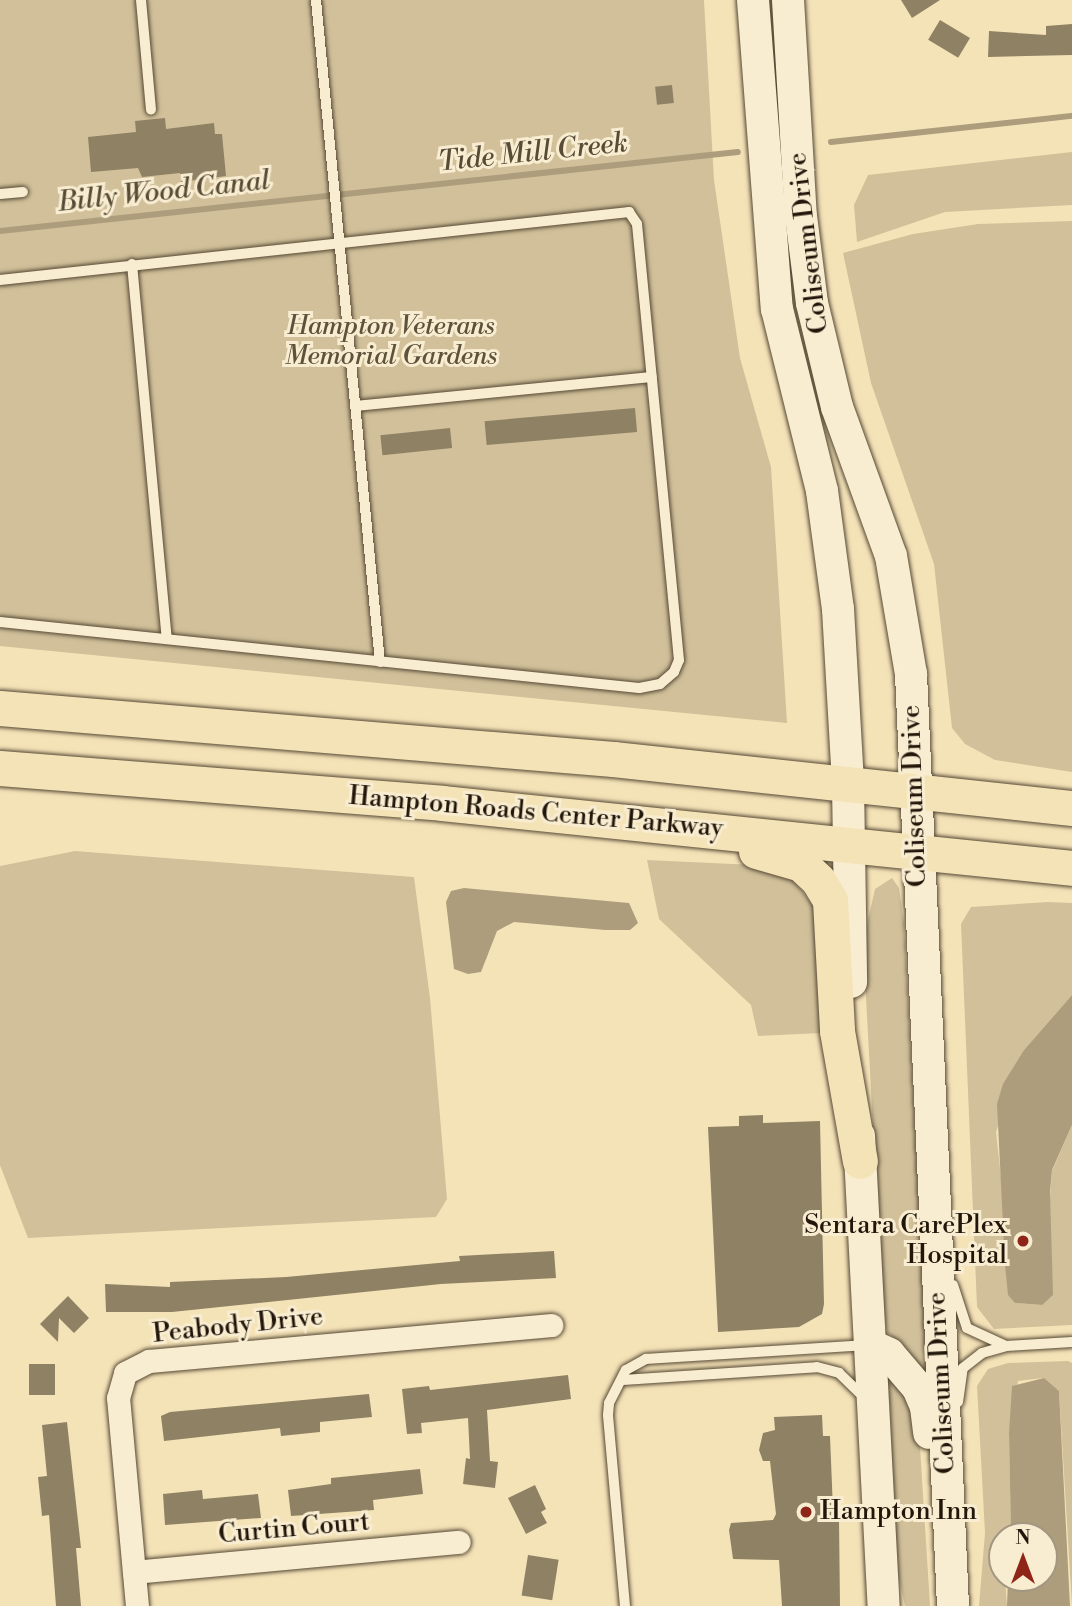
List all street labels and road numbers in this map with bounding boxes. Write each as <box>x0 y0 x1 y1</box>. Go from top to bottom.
street label: Coliseum Drive <box>782 151 836 335</box>
street label: Coliseum Drive <box>896 704 934 888</box>
street label: Hampton Roads Center Parkway <box>347 781 725 845</box>
street label: Coliseum Drive <box>922 1291 962 1475</box>
street label: Peabody Drive <box>151 1302 325 1350</box>
street label: Curtin Court <box>217 1507 371 1551</box>

